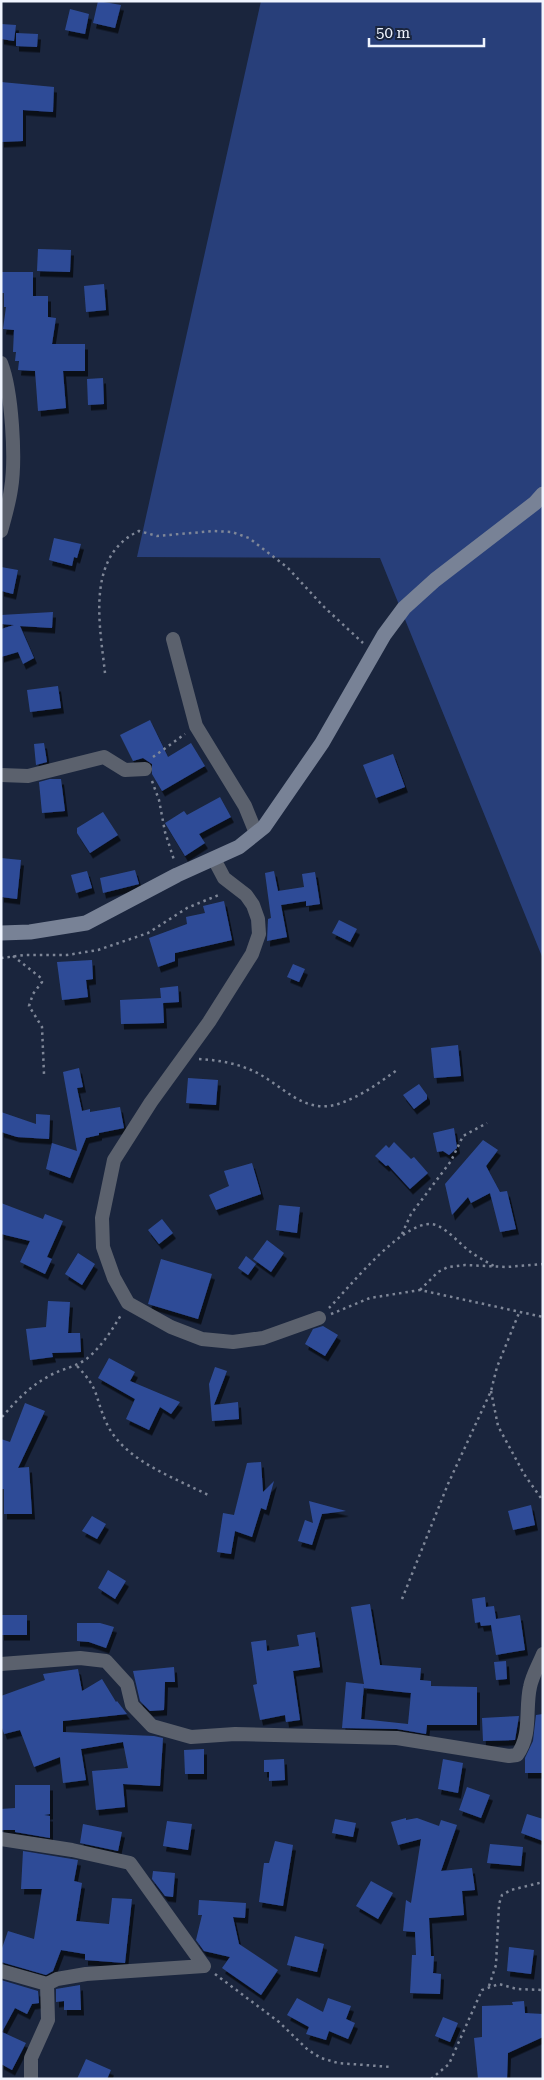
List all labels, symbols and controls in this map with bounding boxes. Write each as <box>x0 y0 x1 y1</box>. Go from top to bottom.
scale bar <box>369 15 484 47</box>
text: 50 m <box>376 24 411 42</box>

